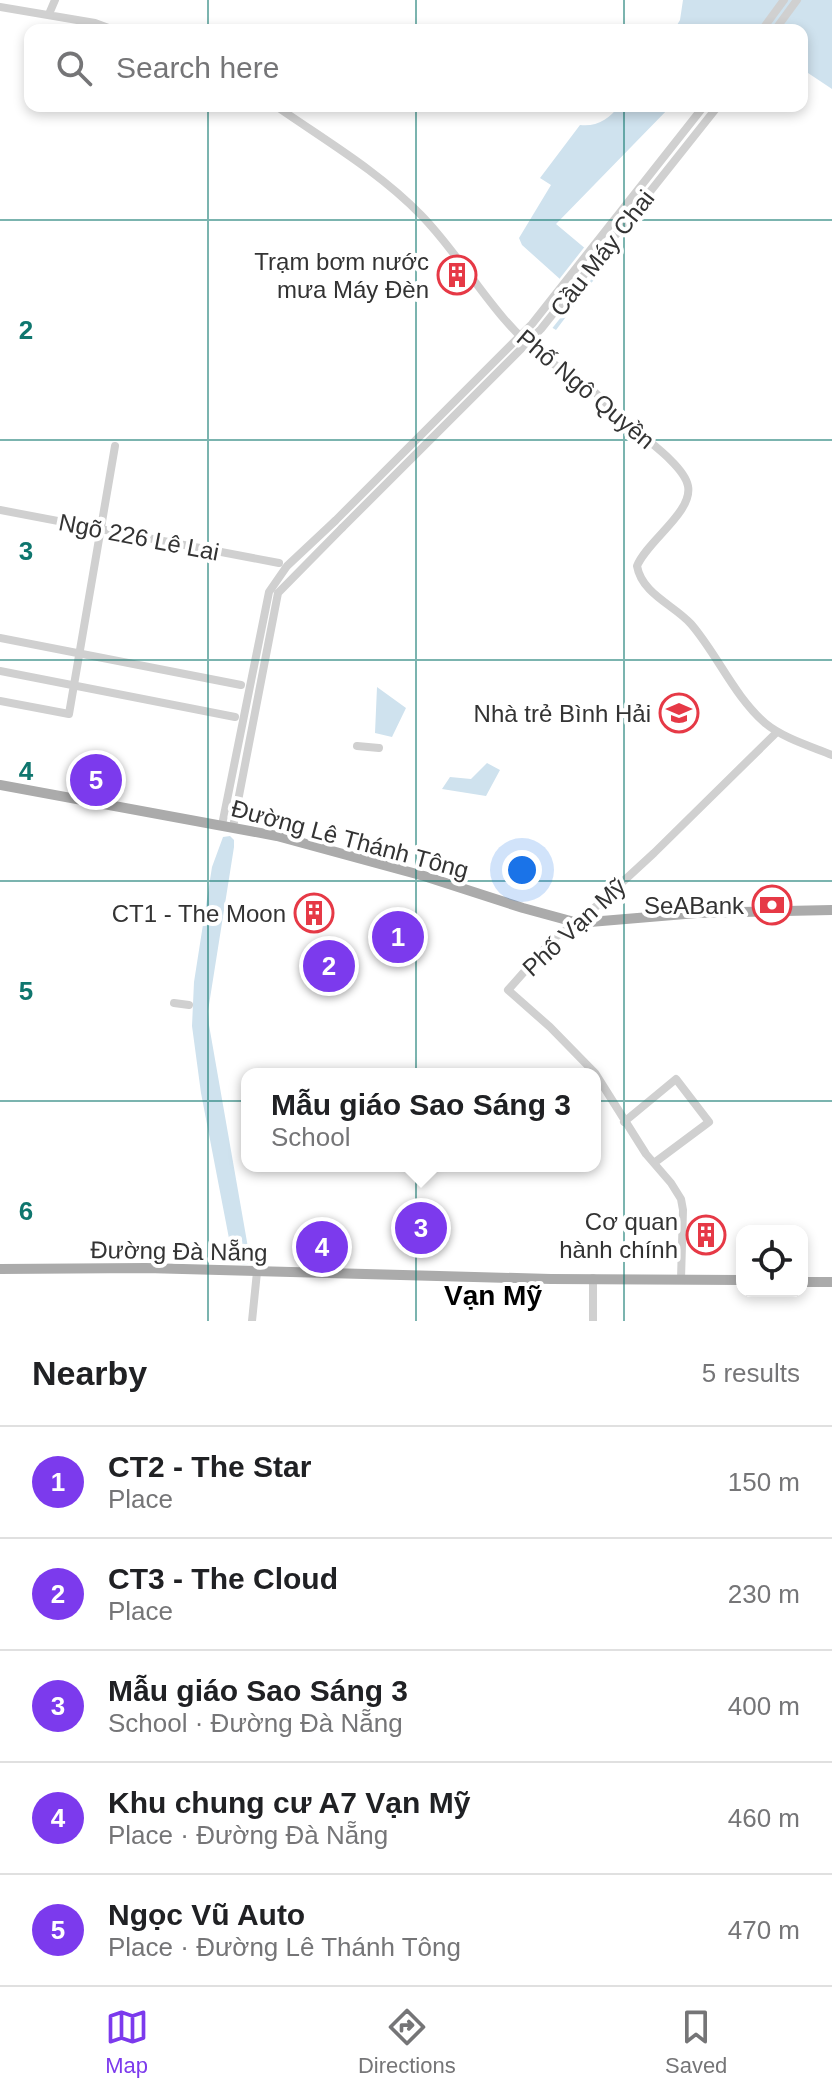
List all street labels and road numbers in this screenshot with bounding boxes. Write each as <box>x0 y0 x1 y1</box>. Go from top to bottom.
street label: Cầu Máy Chai <box>545 185 659 321</box>
street label: Phố Ngô Quyền <box>512 324 660 454</box>
street label: Ngõ 226 Lê Lai <box>57 508 221 566</box>
street label: Đường Lê Thánh Tông <box>228 794 472 884</box>
street label: Phố Vạn Mỹ <box>517 873 631 981</box>
street label: Đường Đà Nẵng <box>90 1236 268 1266</box>

